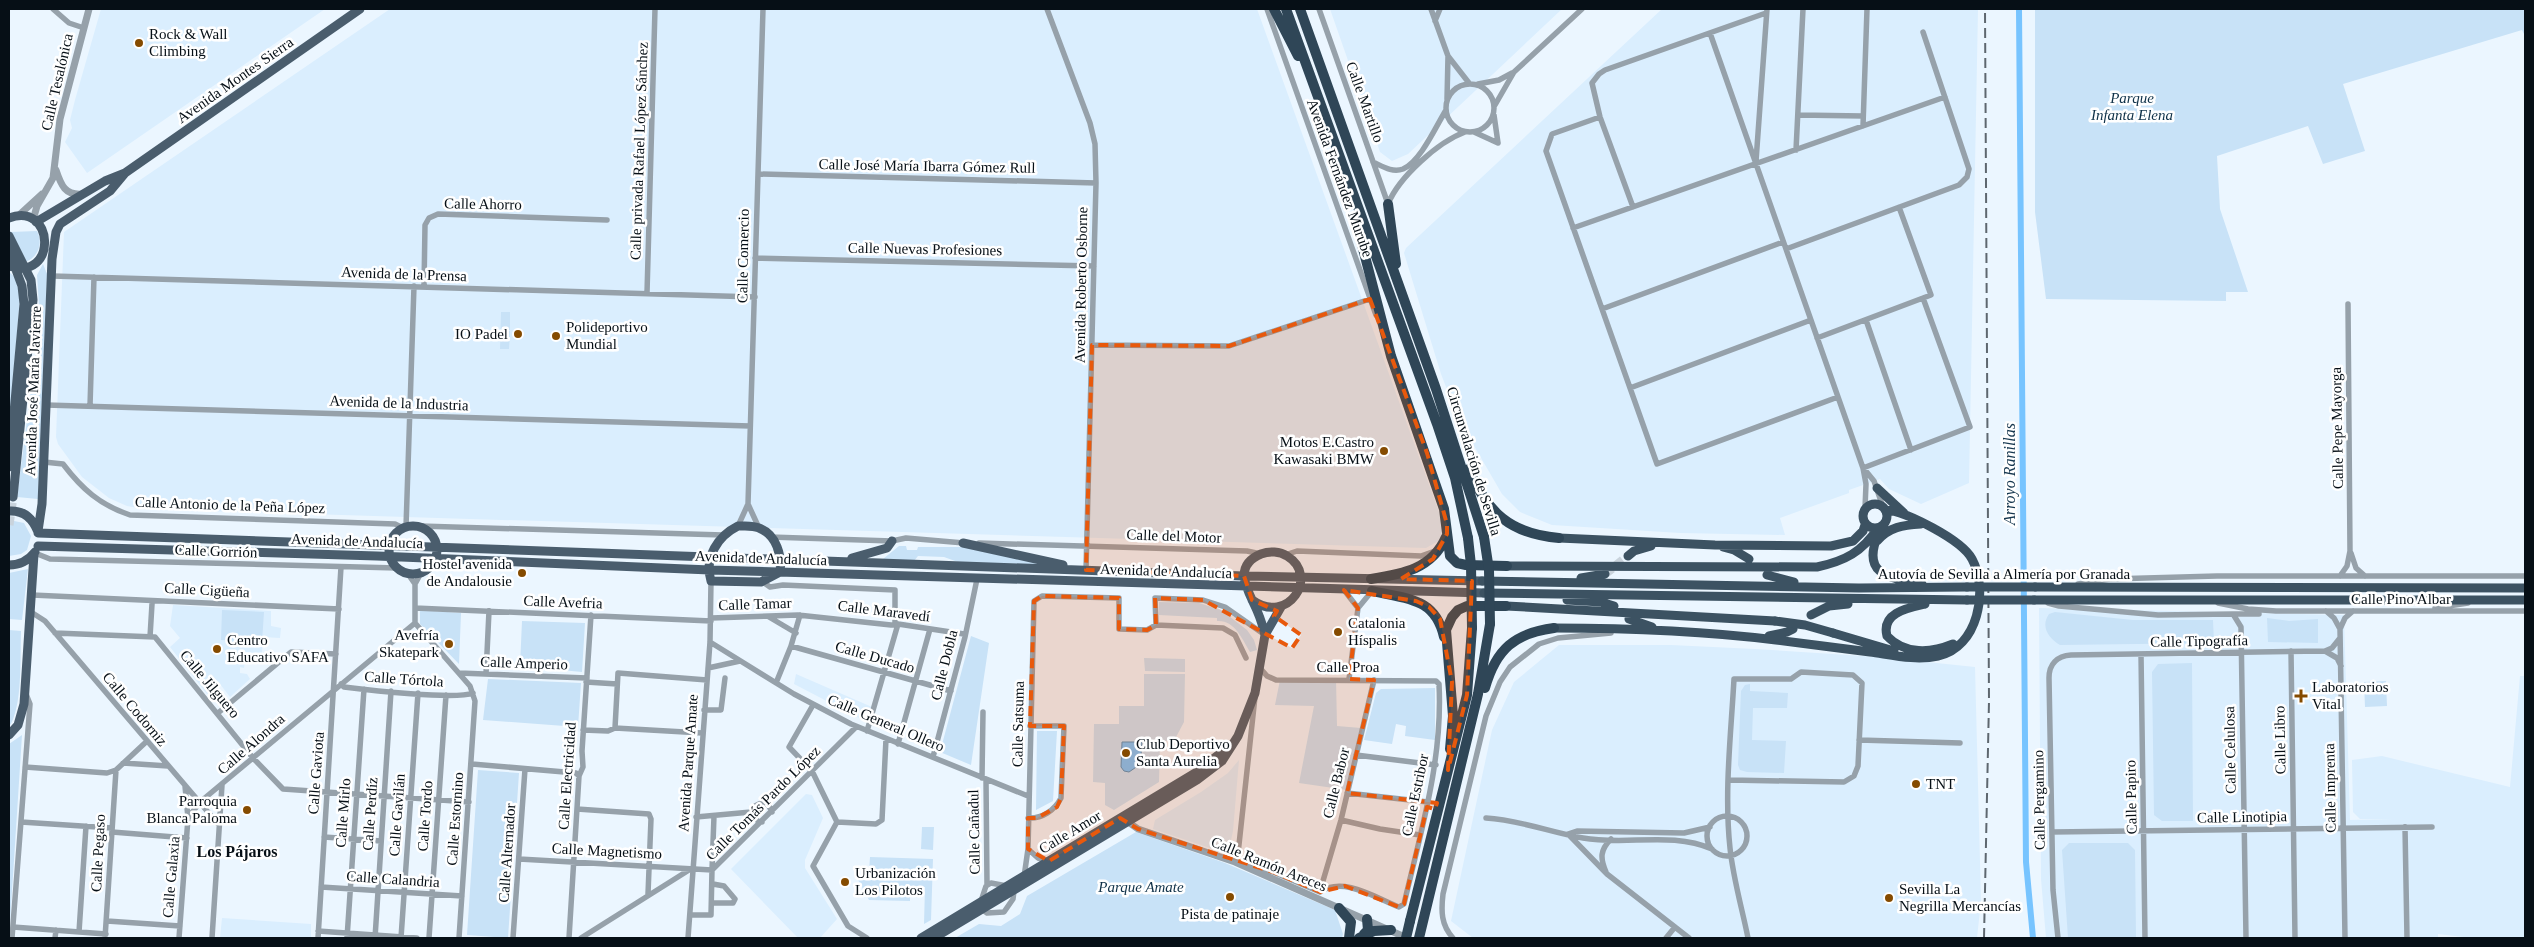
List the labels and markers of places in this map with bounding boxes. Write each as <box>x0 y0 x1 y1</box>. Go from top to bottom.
place label: Rock & Wall Climbing <box>149 26 228 59</box>
marker: Rock & Wall Climbing <box>133 37 145 49</box>
place label: Polideportivo Mundial <box>566 319 648 352</box>
place label: IO Padel <box>455 326 508 342</box>
marker: IO Padel <box>512 328 524 340</box>
marker: Polideportivo Mundial <box>550 330 562 342</box>
place label: Motos E.Castro Kawasaki BMW <box>1274 434 1375 467</box>
marker: Motos E.Castro Kawasaki BMW <box>1378 445 1390 457</box>
place label: Hostel avenida de Andalousie <box>422 556 512 589</box>
marker: Hostel avenida de Andalousie <box>516 567 528 579</box>
place label: Catalonia Híspalis <box>1348 615 1406 648</box>
marker: Catalonia Híspalis <box>1332 626 1344 638</box>
place label: Avefría Skatepark <box>379 627 439 660</box>
place label: Centro Educativo SAFA <box>227 632 329 665</box>
marker: Avefría Skatepark <box>443 638 455 650</box>
marker: Centro Educativo SAFA <box>211 643 223 655</box>
place label: Laboratorios Vital <box>2312 679 2389 712</box>
marker: Laboratorios Vital <box>2294 689 2308 703</box>
place label: Club Deportivo Santa Aurelia <box>1136 736 1230 769</box>
marker: Club Deportivo Santa Aurelia <box>1120 747 1132 759</box>
place label: TNT <box>1926 776 1955 792</box>
marker: TNT <box>1910 778 1922 790</box>
place label: Parroquia Blanca Paloma <box>147 793 237 826</box>
marker: Parroquia Blanca Paloma <box>241 804 253 816</box>
place label: Urbanización Los Pilotos <box>855 865 936 898</box>
marker: Urbanización Los Pilotos <box>839 876 851 888</box>
place label: Sevilla La Negrilla Mercancías <box>1899 881 2021 914</box>
marker: Pista de patinaje <box>1224 891 1236 903</box>
marker: Sevilla La Negrilla Mercancías <box>1883 892 1895 904</box>
place label: Pista de patinaje <box>1181 906 1279 922</box>

